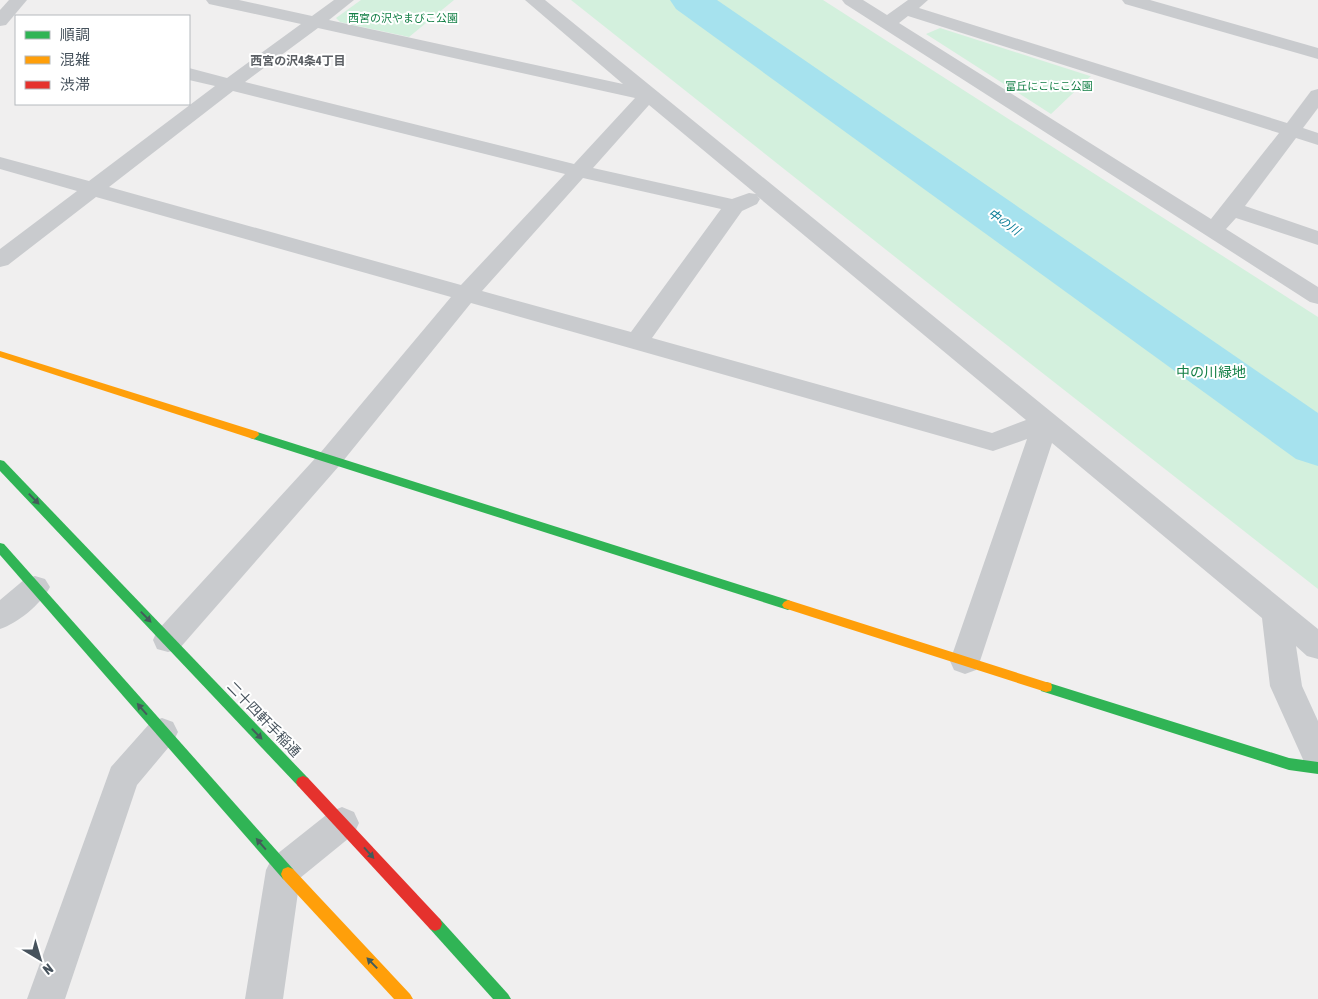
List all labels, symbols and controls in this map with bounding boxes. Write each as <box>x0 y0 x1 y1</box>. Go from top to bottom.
park label: 西宮の沢やまびこ公園 <box>348 12 458 24</box>
legend <box>15 15 190 105</box>
text: 順調 <box>60 26 90 43</box>
text: 混雑 <box>60 51 90 68</box>
district label: 西宮の沢4条4丁目 <box>250 54 346 68</box>
text: 渋滞 <box>60 76 90 93</box>
park label: 富丘にこにこ公園 <box>1005 80 1093 92</box>
water label: 中の川 <box>985 206 1024 239</box>
park label: 中の川緑地 <box>1176 364 1246 380</box>
one-way arrow <box>28 493 40 505</box>
one-way arrow <box>139 610 151 622</box>
street label: 二十四軒手稲通 <box>224 678 304 760</box>
one-way arrow <box>136 704 148 716</box>
one-way arrow <box>251 728 263 740</box>
one-way arrow <box>255 839 267 851</box>
one-way arrow <box>363 846 375 858</box>
north arrow <box>15 934 65 984</box>
one-way arrow <box>366 957 378 969</box>
text: N <box>40 960 56 978</box>

